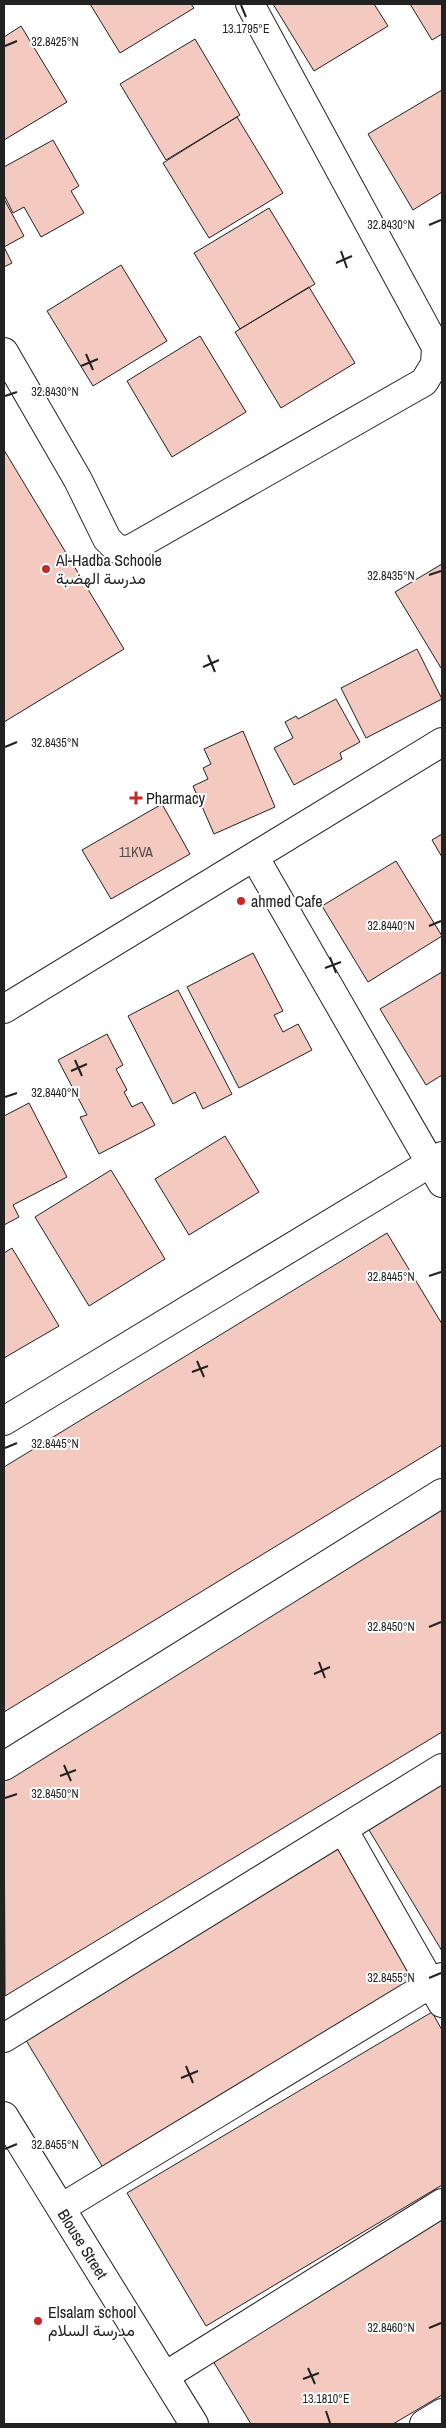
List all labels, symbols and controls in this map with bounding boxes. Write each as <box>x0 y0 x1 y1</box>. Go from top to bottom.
text: 13.1795°E <box>223 21 269 37</box>
text: 32.8425°N <box>31 34 79 50</box>
text: 32.8430°N <box>367 217 415 233</box>
text: 32.8430°N <box>31 384 79 400</box>
place label: Al-Hadba Schoole مدرسة الهضبة <box>55 549 162 589</box>
marker: Al-Hadba Schoole مدرسة الهضبة <box>40 563 52 575</box>
text: 32.8435°N <box>367 568 415 584</box>
text: 32.8435°N <box>31 735 79 751</box>
place label: Pharmacy <box>146 787 205 809</box>
marker: Pharmacy <box>130 792 142 804</box>
house number: 11KVA <box>119 843 153 861</box>
place label: ahmed Cafe <box>251 890 322 912</box>
marker: ahmed Cafe <box>235 895 247 907</box>
text: 32.8440°N <box>367 918 415 934</box>
text: 32.8440°N <box>31 1085 79 1101</box>
text: 32.8445°N <box>367 1269 415 1285</box>
text: 32.8445°N <box>31 1436 79 1452</box>
text: 32.8450°N <box>367 1619 415 1635</box>
text: 32.8450°N <box>31 1786 79 1802</box>
text: 32.8455°N <box>367 1970 415 1986</box>
text: 32.8455°N <box>31 2137 79 2153</box>
street label: Blouse Street <box>53 2205 113 2284</box>
place label: Elsalam school مدرسة السلام <box>48 2301 136 2341</box>
marker: Elsalam school مدرسة السلام <box>32 2315 44 2327</box>
text: 32.8460°N <box>367 2320 415 2336</box>
text: 13.1810°E <box>303 2391 349 2407</box>

